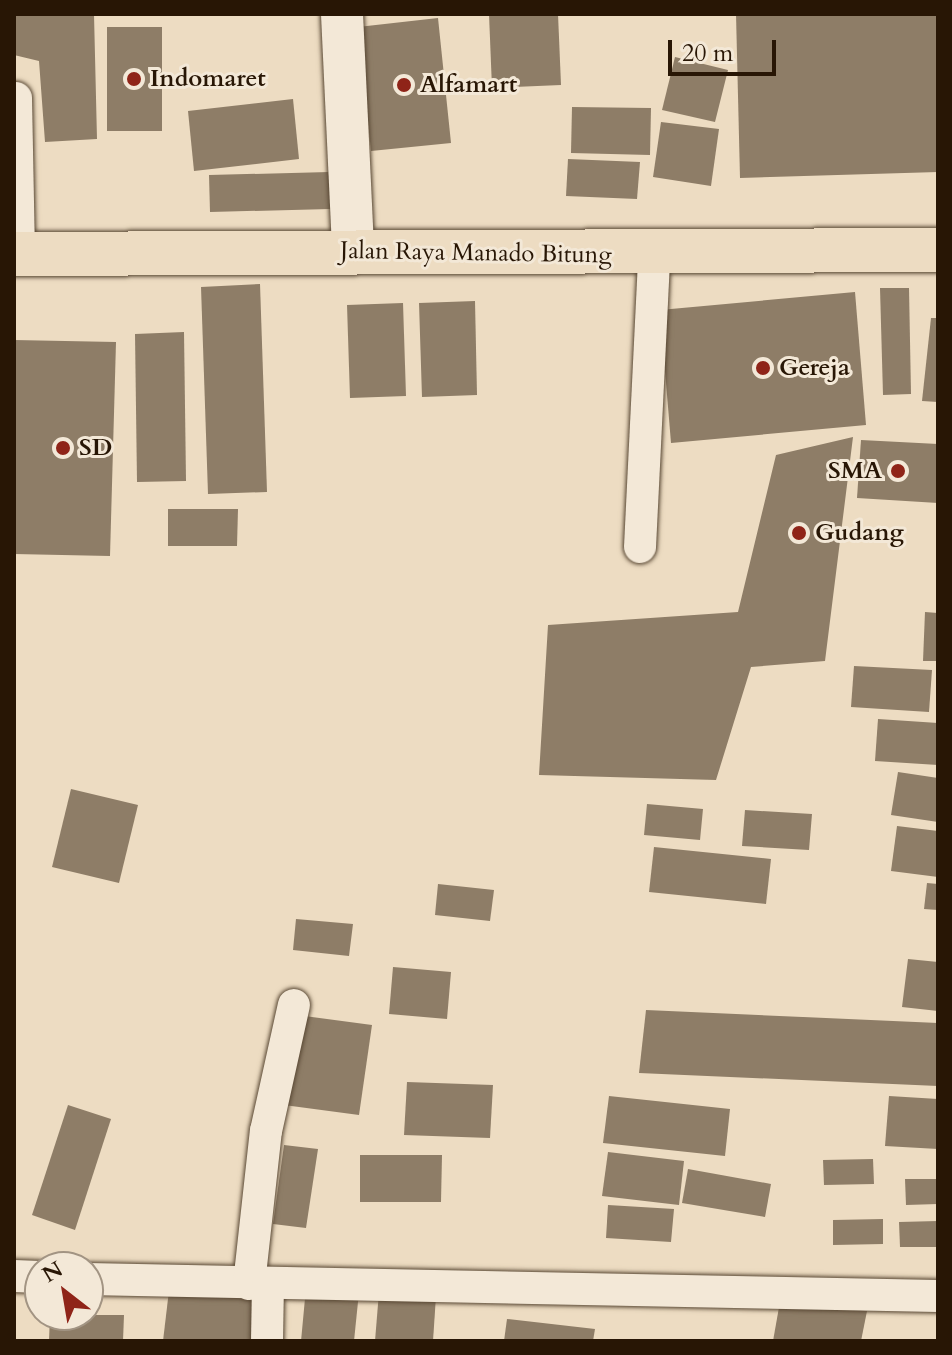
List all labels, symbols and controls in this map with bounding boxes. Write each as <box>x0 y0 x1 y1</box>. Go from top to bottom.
scale bar <box>672 24 780 74</box>
text: 20 m <box>682 37 733 70</box>
place label: Indomaret <box>150 65 266 93</box>
marker: Indomaret <box>125 70 143 88</box>
place label: Alfamart <box>420 71 517 99</box>
marker: Alfamart <box>395 76 413 94</box>
street label: Jalan Raya Manado Bitung <box>340 236 612 270</box>
place label: Gereja <box>779 354 850 382</box>
marker: Gereja <box>754 359 772 377</box>
place label: SD <box>79 434 112 462</box>
marker: SD <box>54 439 72 457</box>
place label: SMA <box>828 457 882 485</box>
marker: SMA <box>889 462 907 480</box>
place label: Gudang <box>815 519 904 547</box>
marker: Gudang <box>790 524 808 542</box>
north arrow <box>24 1251 104 1331</box>
text: N <box>37 1254 69 1290</box>

